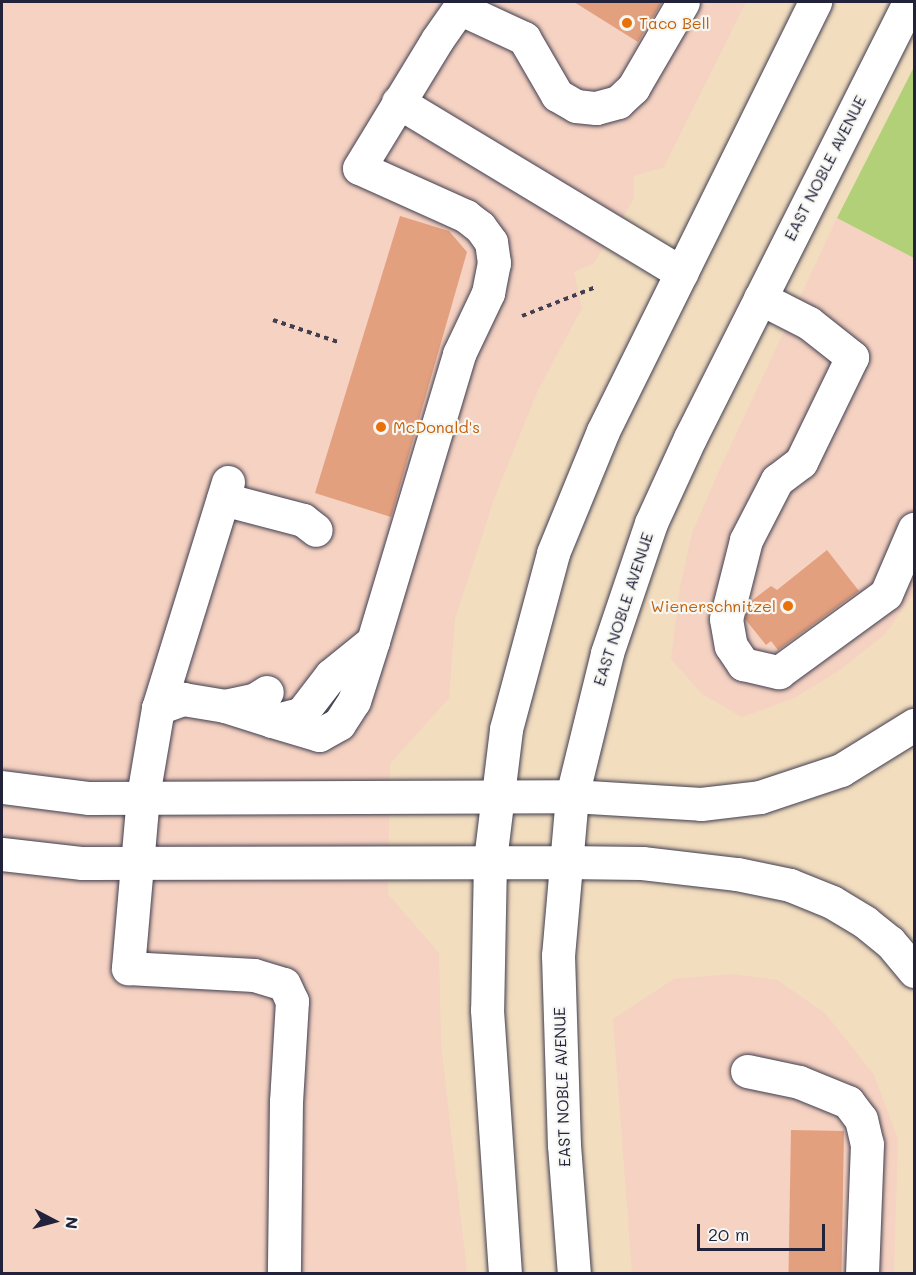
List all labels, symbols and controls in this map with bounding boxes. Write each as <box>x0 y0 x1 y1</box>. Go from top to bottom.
place label: Taco Bell <box>639 13 710 33</box>
marker: Taco Bell <box>620 16 634 30</box>
street label: EAST NOBLE AVENUE <box>780 92 870 244</box>
place label: McDonald's <box>393 417 480 437</box>
marker: McDonald's <box>374 420 388 434</box>
street label: EAST NOBLE AVENUE <box>589 530 657 688</box>
place label: Wienerschnitzel <box>651 596 776 616</box>
marker: Wienerschnitzel <box>781 599 795 613</box>
street label: EAST NOBLE AVENUE <box>550 1007 574 1167</box>
north arrow <box>24 1191 84 1251</box>
scale bar <box>700 1212 828 1250</box>
text: N <box>61 1216 83 1230</box>
text: 20 m <box>708 1222 749 1246</box>

